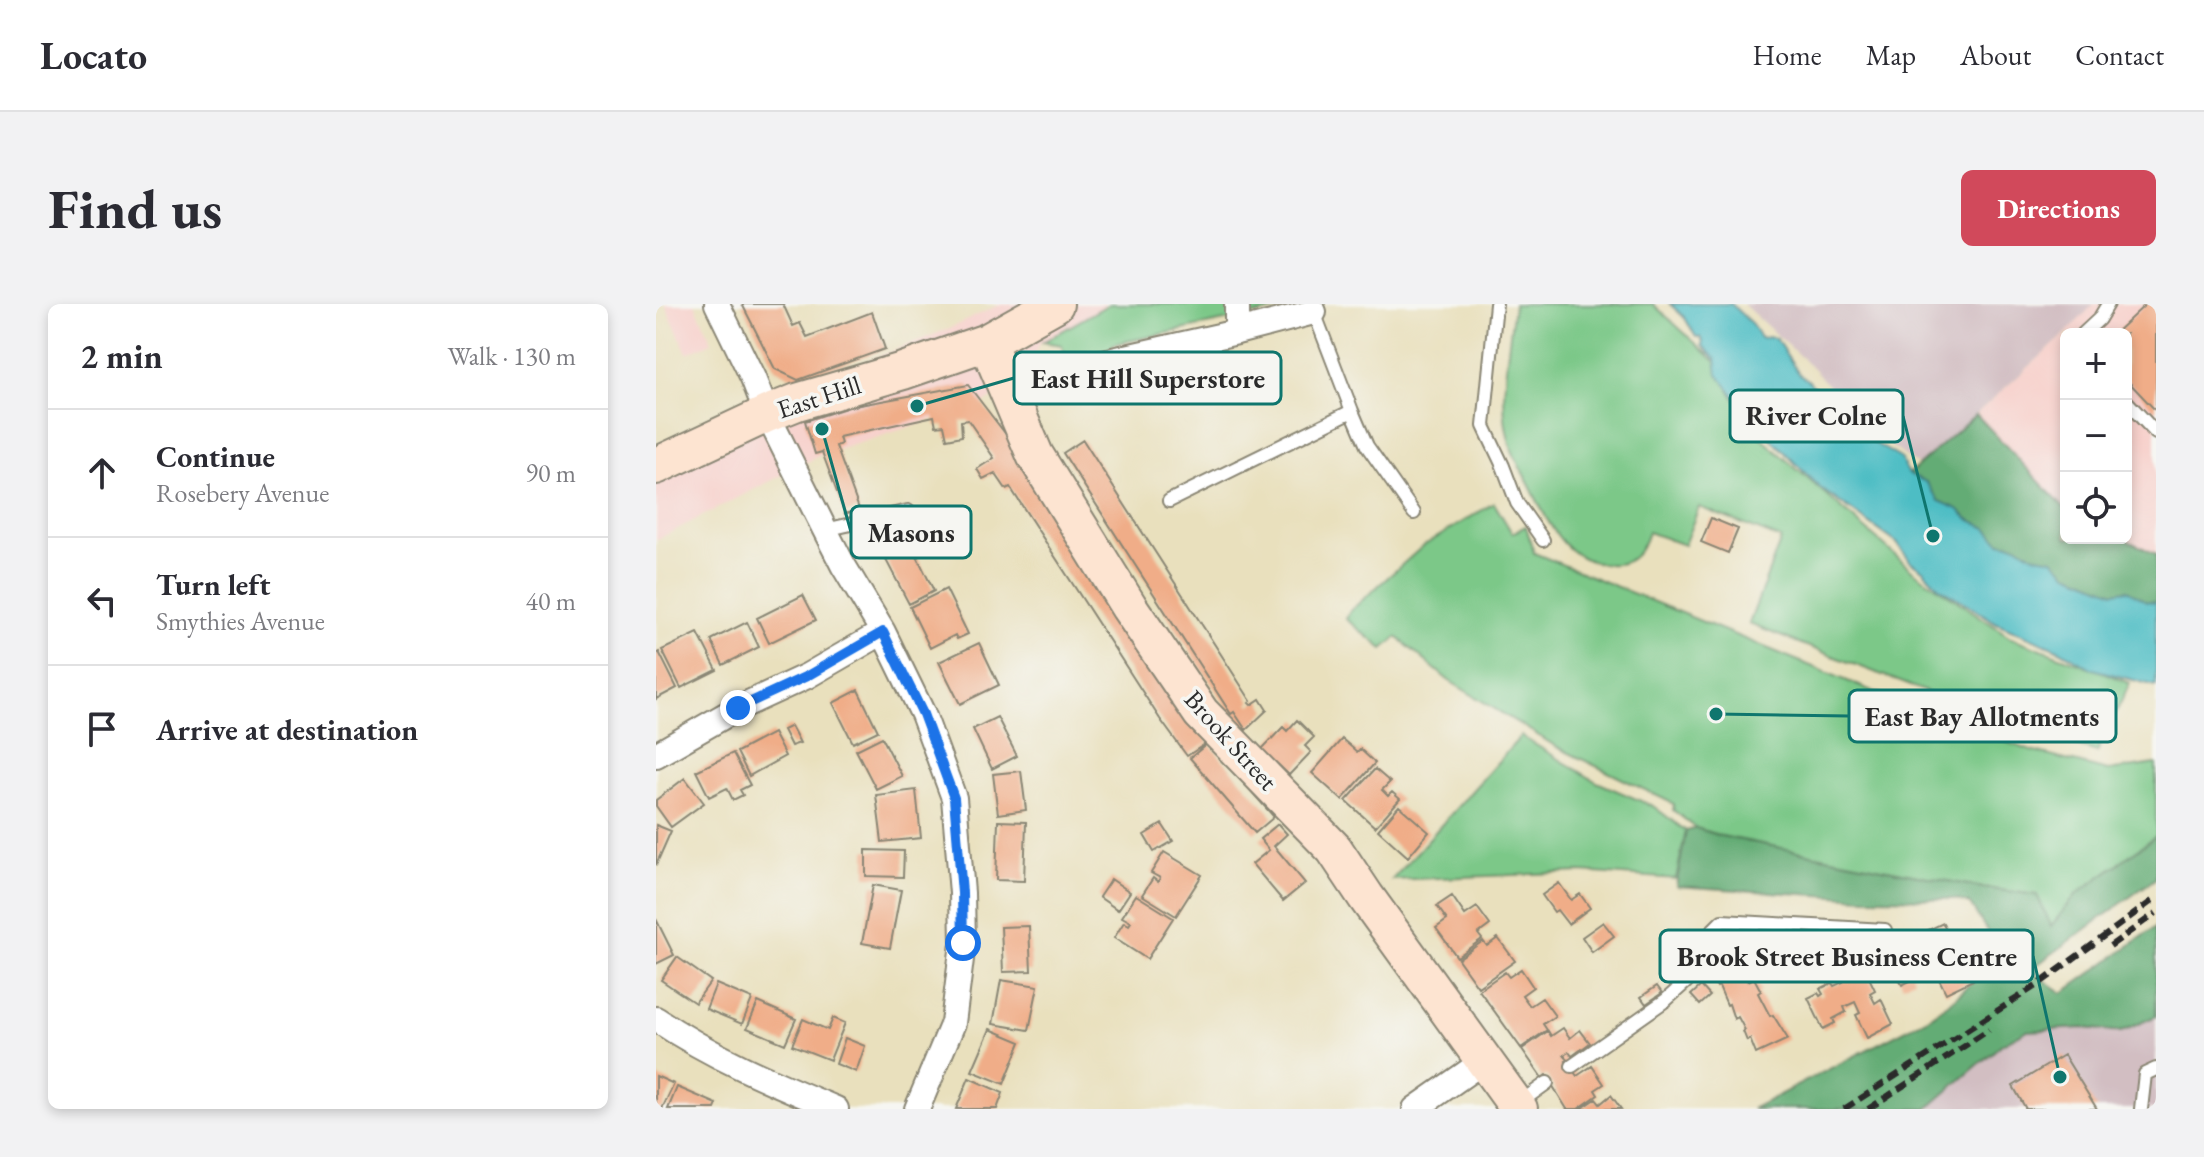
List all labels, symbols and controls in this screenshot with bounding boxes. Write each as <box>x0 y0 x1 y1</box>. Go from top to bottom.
text: Locato <box>40 31 147 80</box>
text: Home <box>1752 37 1822 73</box>
text: Map <box>1866 37 1916 73</box>
text: About <box>1960 37 2031 73</box>
text: Contact <box>2075 37 2164 73</box>
button: Directions <box>1961 170 2156 246</box>
text: Find us <box>48 172 222 245</box>
map controls <box>2060 328 2132 544</box>
button: + <box>2060 328 2132 400</box>
text: 2 min <box>80 334 163 378</box>
text: Walk · 130 m <box>448 339 576 373</box>
callout: East Hill Superstore <box>1014 352 1281 404</box>
text: East Hill Superstore <box>1031 360 1265 396</box>
street label: East Hill <box>773 368 865 426</box>
callout: River Colne <box>1730 390 1903 442</box>
text: River Colne <box>1745 397 1887 433</box>
button: − <box>2060 400 2132 472</box>
text: Continue <box>156 437 275 476</box>
icon: ahead <box>80 451 124 495</box>
text: 90 m <box>526 456 576 490</box>
button: locate <box>2060 472 2132 544</box>
text: Rosebery Avenue <box>156 476 329 510</box>
callout: Masons <box>851 506 971 558</box>
text: Masons <box>867 514 955 550</box>
text: Turn left <box>156 565 270 604</box>
icon: left <box>80 579 124 623</box>
text: 40 m <box>526 584 576 618</box>
text: Smythies Avenue <box>156 604 325 638</box>
street label: Brook Street <box>1177 683 1285 797</box>
route end <box>720 690 756 726</box>
callout: East Bay Allotments <box>1849 690 2116 742</box>
text: East Bay Allotments <box>1865 698 2099 734</box>
icon: arrive <box>80 707 124 751</box>
text: Arrive at destination <box>156 710 418 749</box>
route start <box>945 925 981 961</box>
callout: Brook Street Business Centre <box>1660 930 2033 982</box>
text: Brook Street Business Centre <box>1677 938 2017 974</box>

